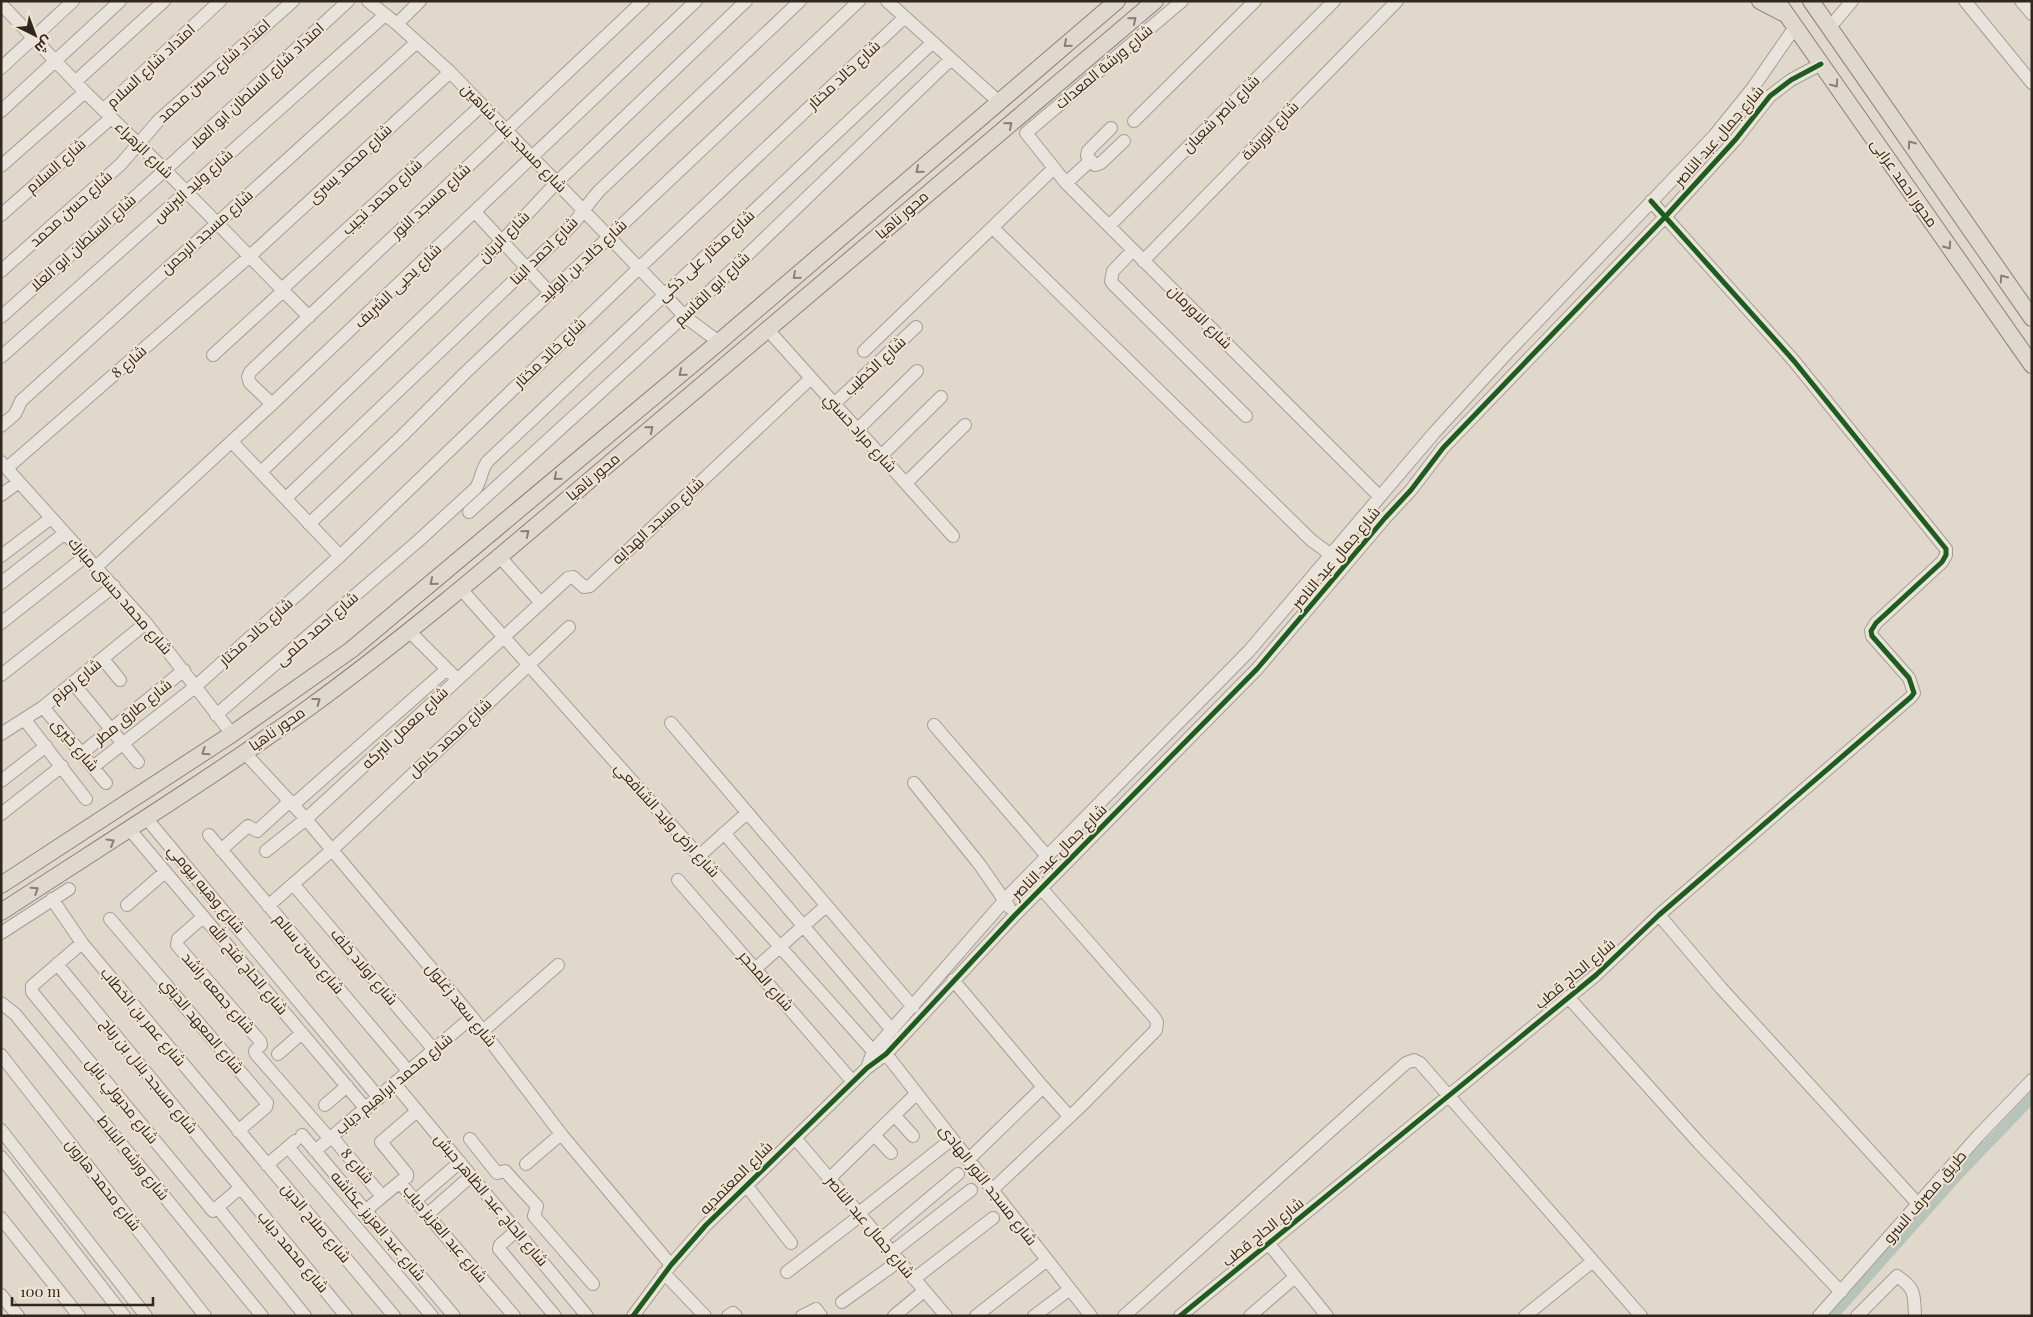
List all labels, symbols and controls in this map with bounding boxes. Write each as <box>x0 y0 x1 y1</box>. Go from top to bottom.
north arrow <box>10 10 60 60</box>
street label: امتداد شارع حسن محمد <box>152 14 276 128</box>
one-way arrow <box>1127 17 1136 26</box>
street label: امتداد شارع السلطان ابو العلا <box>185 18 329 154</box>
street label: امتداد شارع السلام <box>102 19 200 113</box>
street label: شارع ورشة المعدات <box>1050 20 1158 114</box>
text: ش <box>31 32 57 58</box>
street label: شارع خالد مختار <box>802 35 885 115</box>
one-way arrow <box>1064 39 1073 47</box>
street label: شارع ناصر شعبان <box>1177 70 1265 158</box>
street label: شارع مسجد بنت شاهين <box>456 78 572 198</box>
one-way arrow <box>1829 79 1838 88</box>
street label: شارع جمال عبد الناصر <box>1668 81 1769 192</box>
street label: شارع الورشة <box>1236 97 1304 165</box>
street label: شارع الزهراء <box>110 116 178 184</box>
street label: شارع محمد يسرى <box>303 119 397 209</box>
one-way arrow <box>1003 122 1012 131</box>
street label: شارع السلام <box>21 134 91 198</box>
street label: محور احمد عرابى <box>1866 134 1943 231</box>
one-way arrow <box>1908 141 1917 150</box>
street label: شارع وليد البرنس <box>148 144 238 228</box>
street label: شارع محمد نجيب <box>337 154 427 240</box>
street label: شارع مسجد النور <box>386 158 476 244</box>
one-way arrow <box>916 164 925 173</box>
street label: شارع حسن محمد <box>25 166 117 252</box>
street label: شارع مسجد الرحمن <box>156 184 258 280</box>
street label: محور ناهيا <box>871 186 932 243</box>
street label: شارع السلطان ابو العلا <box>25 189 141 297</box>
street label: شارع مختار على ذكى <box>652 205 760 307</box>
street label: شارع الريان <box>473 206 535 268</box>
street label: شارع احمد البنا <box>505 212 583 290</box>
street label: شارع خالد بن الوليد <box>534 214 632 308</box>
street label: شارع يحيى الشريف <box>350 239 446 333</box>
one-way arrow <box>1943 240 1951 249</box>
street label: شارع ابو القاسم <box>669 247 755 331</box>
one-way arrow <box>792 270 801 279</box>
one-way arrow <box>2000 274 2009 284</box>
street label: شارع الاورمان <box>1163 280 1237 354</box>
street label: شارع خالد مختار <box>508 313 591 394</box>
street label: شارع الخطيب <box>839 331 911 401</box>
street label: شارع 8 <box>106 340 152 384</box>
one-way arrow <box>679 367 688 375</box>
street label: شارع مراد حسني <box>818 389 902 478</box>
one-way arrow <box>645 426 654 435</box>
street label: محور ناهيا <box>561 448 623 505</box>
one-way arrow <box>554 472 563 481</box>
street label: شارع مسجد الهدايه <box>607 472 709 570</box>
street label: شارع جمال عبد الناصر <box>1286 502 1385 615</box>
one-way arrow <box>520 531 529 539</box>
street label: شارع محمد حسنى مبارك <box>63 532 177 660</box>
one-way arrow <box>429 576 438 585</box>
street label: شارع احمد حلمى <box>271 587 363 671</box>
street label: شارع خالد مختار <box>213 593 298 672</box>
street label: شارع زمزم <box>46 653 106 709</box>
street label: شارع طارق مطر <box>89 674 177 751</box>
street label: شارع معمل البركه <box>357 682 453 774</box>
street label: شارع محمد كامل <box>403 693 497 783</box>
one-way arrow <box>311 698 320 706</box>
street label: محور ناهيا <box>244 702 308 755</box>
street label: شارع خيرى <box>46 714 104 776</box>
one-way arrow <box>201 746 210 755</box>
street label: شارع ارض وليد الشافعي <box>608 758 725 883</box>
street label: شارع جمال عبد الناصر <box>1005 799 1112 906</box>
one-way arrow <box>105 838 114 848</box>
street label: شارع وهبه بيومي <box>162 840 250 939</box>
one-way arrow <box>30 887 39 896</box>
street label: شارع حسن سالم <box>269 909 349 999</box>
street label: شارع الحاج فتح الله <box>203 919 293 1019</box>
street label: شارع اولاد خلف <box>325 924 403 1010</box>
street label: شارع الحاج قطب <box>1530 934 1620 1014</box>
street label: شارع المحجر <box>733 945 798 1016</box>
street label: شارع جمعه راشد <box>176 947 260 1039</box>
street label: شارع سعد زغلول <box>420 958 502 1052</box>
street label: شارع عمر بن الخطاب <box>95 963 191 1071</box>
street label: شارع المعهد الديني <box>155 973 249 1079</box>
street label: شارع مسجد بلال بن رباح <box>95 1013 203 1139</box>
street label: شارع محمد ابراهيم دياب <box>330 1028 458 1140</box>
street label: شارع مدبولي نايل <box>80 1053 164 1149</box>
street label: شارع ورشه البلاط <box>92 1111 174 1205</box>
street label: شارع مسجد النور الهادى <box>934 1120 1042 1250</box>
street label: شارع الحاج عبد الظاهر حبش <box>429 1129 553 1271</box>
street label: شارع محمد هارون <box>60 1134 146 1236</box>
street label: شارع المعتمديه <box>694 1136 778 1220</box>
street label: شارع 8 <box>335 1143 379 1189</box>
street label: طريق مصرف السرو <box>1878 1146 1971 1248</box>
street label: شارع عبد العزيز عكاشه <box>325 1166 431 1286</box>
street label: شارع جمال عبد الناصر <box>820 1170 919 1283</box>
street label: شارع صلاح الدين <box>276 1178 356 1268</box>
street label: شارع عبد العزيز دياب <box>398 1181 492 1287</box>
street label: شارع الحاج قطب <box>1217 1192 1309 1272</box>
street label: شارع محمد دياب <box>252 1206 334 1298</box>
scale bar <box>12 1274 154 1306</box>
text: 100 m <box>20 1281 61 1301</box>

